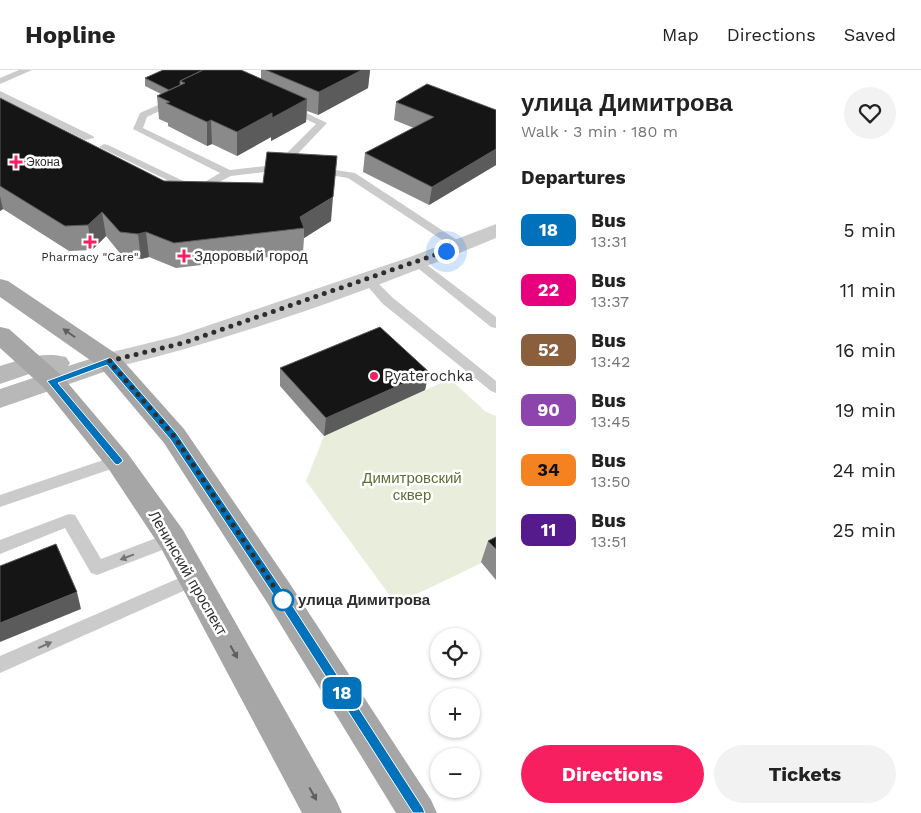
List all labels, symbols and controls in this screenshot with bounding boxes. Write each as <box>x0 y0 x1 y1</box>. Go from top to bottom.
text: Hopline <box>25 21 116 49</box>
text: Map <box>662 24 699 45</box>
text: Directions <box>727 24 816 45</box>
text: Saved <box>844 24 896 45</box>
button: heart <box>844 87 896 139</box>
text: улица Димитрова <box>521 89 733 117</box>
text: Walk · 3 min · 180 m <box>521 122 678 141</box>
place label: Экона <box>26 155 60 169</box>
marker: Экона <box>10 156 22 168</box>
text: Departures <box>521 166 626 189</box>
text: Bus <box>591 209 626 232</box>
text: 18 <box>539 219 558 240</box>
text: 5 min <box>844 219 896 242</box>
text: 13:31 <box>591 232 627 251</box>
marker: Pharmacy "Care" <box>84 236 96 248</box>
your location <box>434 239 459 264</box>
place label: Здоровый город <box>194 247 308 265</box>
place label: Pharmacy "Care" <box>41 250 139 264</box>
marker: Здоровый город <box>178 250 190 262</box>
text: Bus <box>591 269 626 292</box>
text: 22 <box>538 279 559 300</box>
text: 11 min <box>840 279 896 302</box>
text: 13:37 <box>591 292 629 311</box>
one-way arrow <box>62 328 76 338</box>
text: Bus <box>591 329 626 352</box>
text: 52 <box>538 339 559 360</box>
text: 16 min <box>836 339 896 362</box>
text: 13:42 <box>591 352 630 371</box>
place label: Pyaterochka <box>384 367 474 385</box>
marker: Pyaterochka <box>368 370 380 382</box>
text: Bus <box>591 389 626 412</box>
text: 90 <box>537 399 560 420</box>
text: 19 min <box>835 399 896 422</box>
text: 13:45 <box>591 412 630 431</box>
text: Bus <box>591 449 626 472</box>
text: 34 <box>537 459 560 480</box>
text: 24 min <box>832 459 896 482</box>
park label: Димитровский сквер <box>362 469 462 504</box>
text: 13:50 <box>591 472 631 491</box>
street label: Ленинский проспект <box>145 507 231 639</box>
text: Bus <box>591 509 626 532</box>
text: 11 <box>541 519 556 540</box>
text: 25 min <box>832 519 896 542</box>
text: 13:51 <box>591 532 627 551</box>
one-way arrow <box>119 553 134 561</box>
marker: улица Димитрова <box>272 589 294 611</box>
place label: улица Димитрова <box>298 591 431 609</box>
map controls <box>430 628 480 798</box>
button: locate <box>430 628 480 678</box>
one-way arrow <box>38 640 52 648</box>
one-way arrow <box>230 645 238 660</box>
line badge: 18 <box>320 677 364 709</box>
text: 18 <box>332 682 352 703</box>
button: + <box>430 688 480 738</box>
button: Directions <box>521 745 704 803</box>
button: Tickets <box>714 745 896 803</box>
button: − <box>430 748 480 798</box>
one-way arrow <box>309 787 317 802</box>

